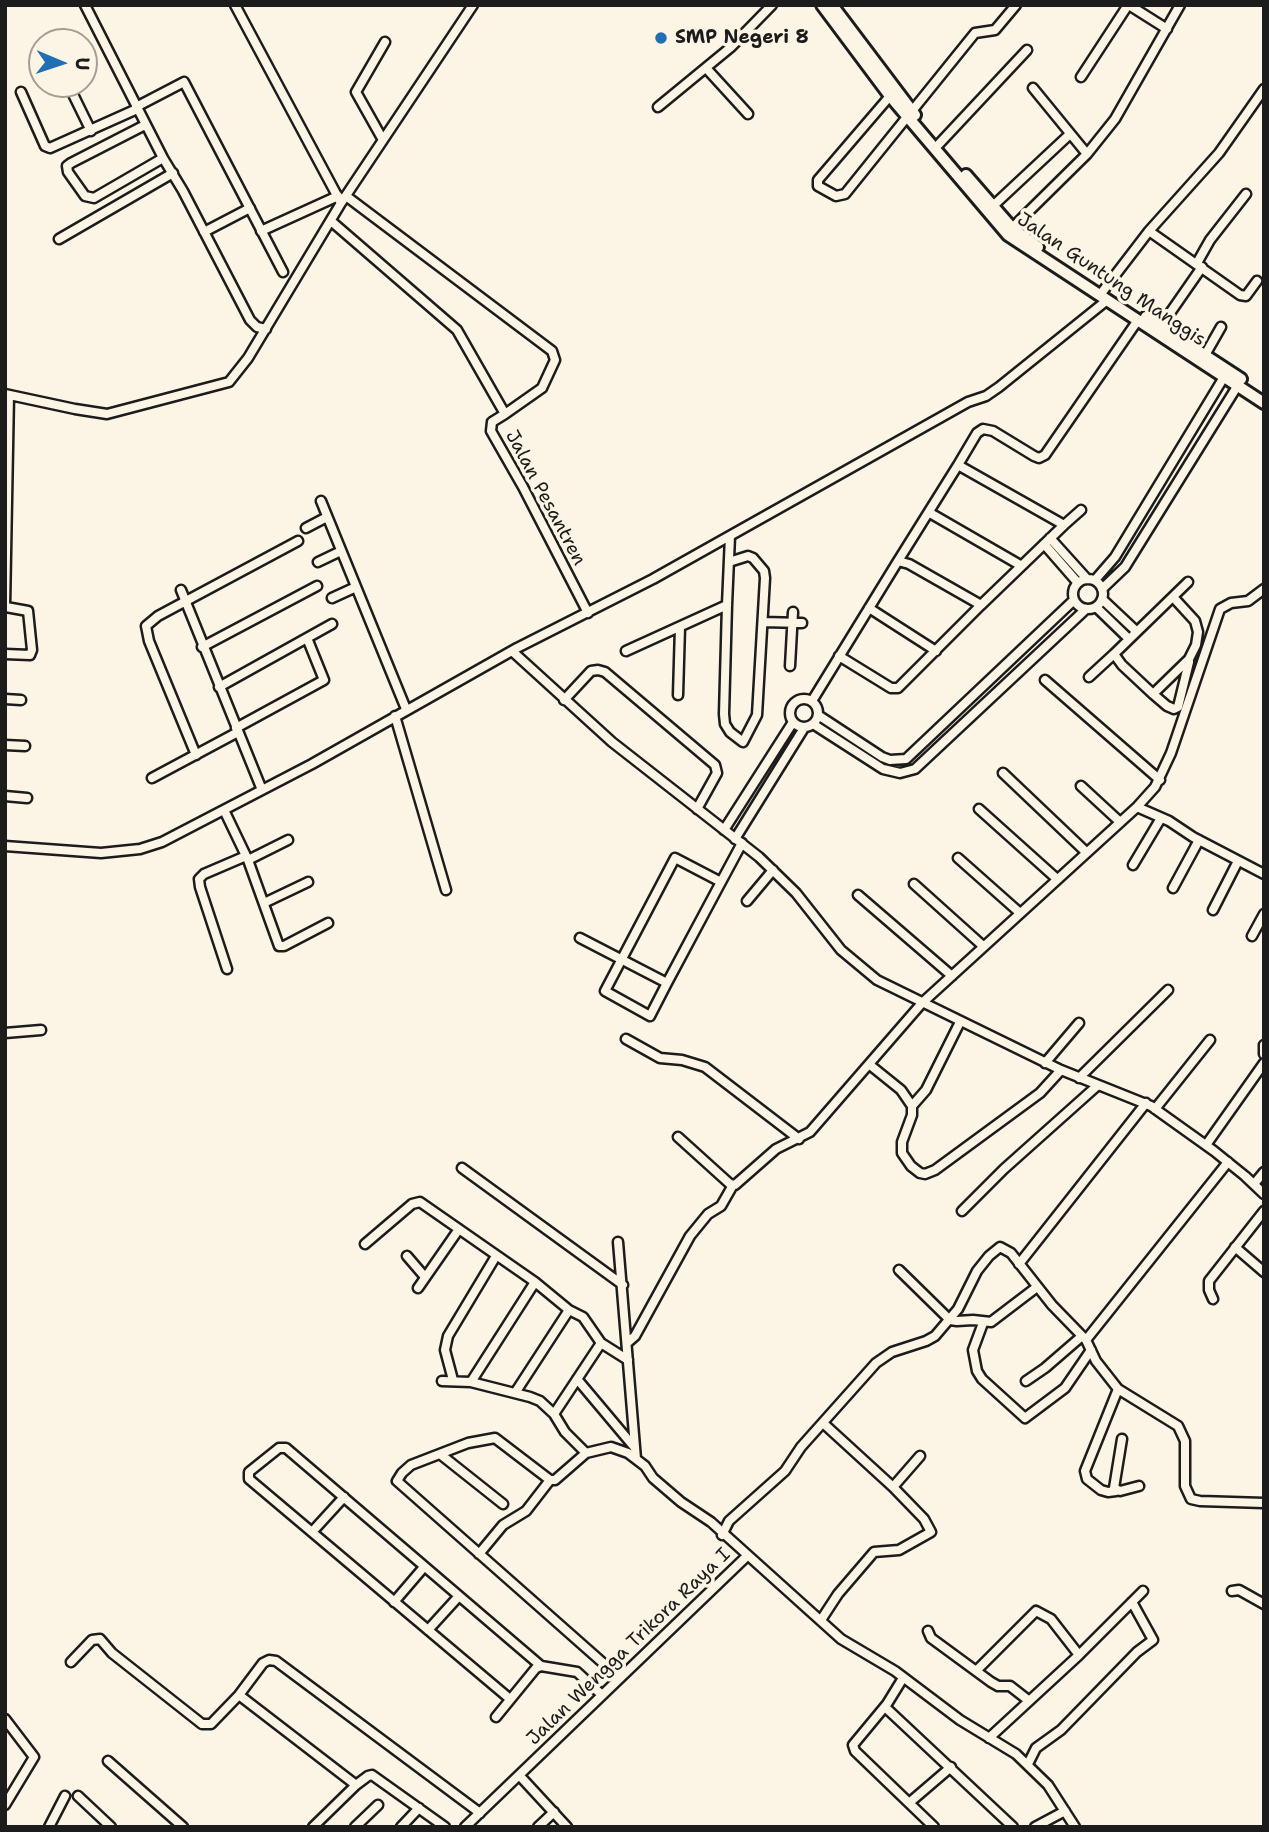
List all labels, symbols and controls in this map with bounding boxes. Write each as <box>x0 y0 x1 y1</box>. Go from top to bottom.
place label: SMP Negeri 8 <box>675 27 809 49</box>
north arrow <box>28 28 98 98</box>
marker: SMP Negeri 8 <box>653 30 669 46</box>
text: U <box>70 57 95 71</box>
street label: Jalan Guntung Manggis <box>1012 208 1210 352</box>
street label: Jalan Pesantren <box>500 426 590 570</box>
street label: Jalan Wengga Trikora Raya I <box>523 1544 735 1750</box>

